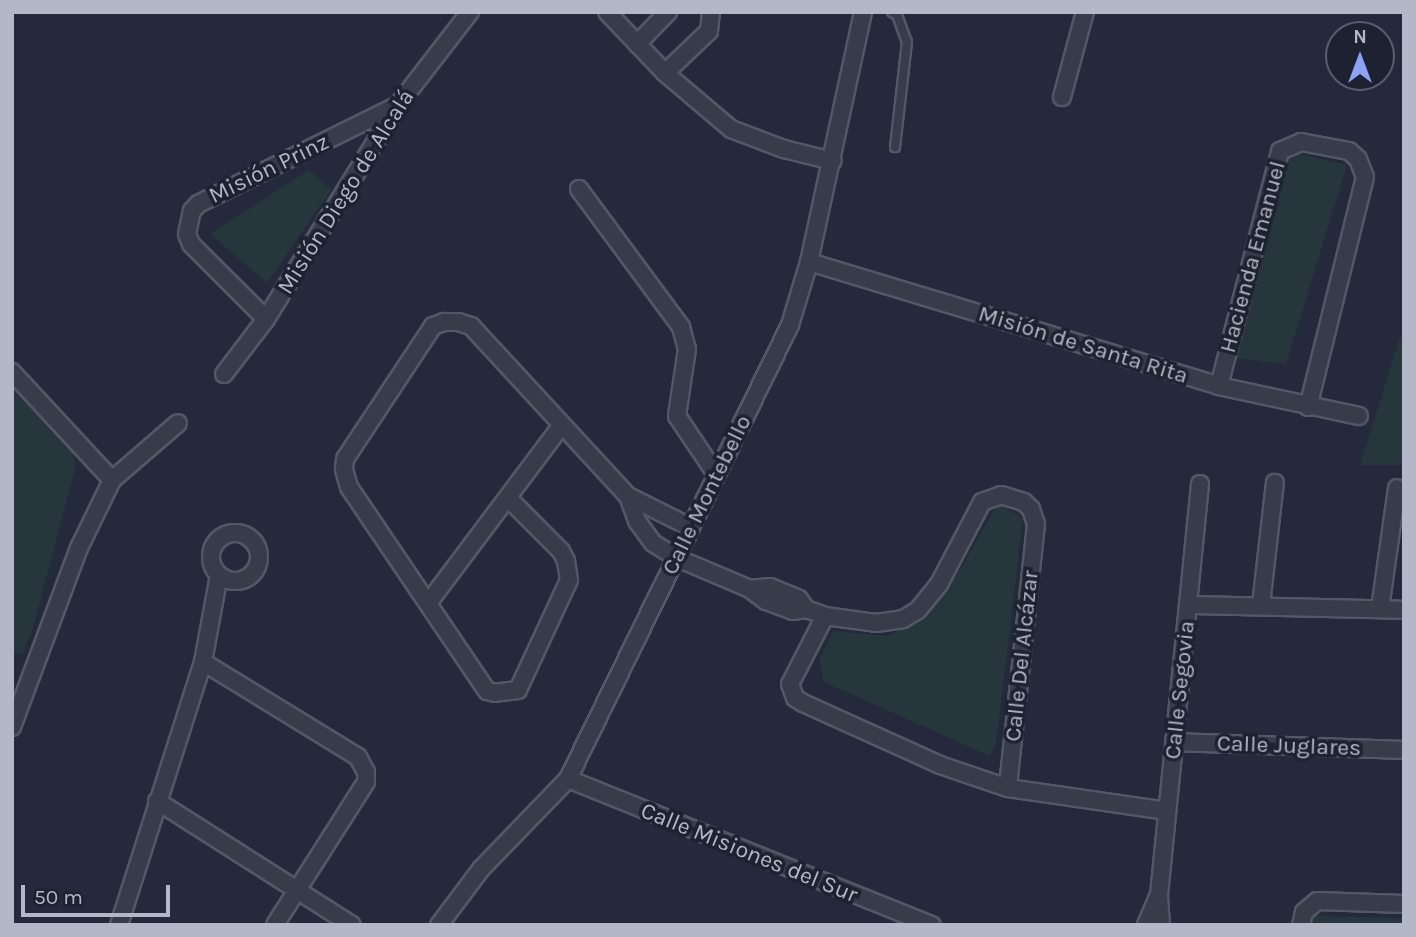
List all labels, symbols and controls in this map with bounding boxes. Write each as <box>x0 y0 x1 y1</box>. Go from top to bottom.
north arrow <box>1325 21 1395 91</box>
text: N <box>1353 26 1367 48</box>
street label: Misión Diego de Alcalá <box>272 85 420 299</box>
street label: Misión Prinz <box>205 128 333 210</box>
street label: Hacienda Emanuel <box>1214 158 1292 356</box>
street label: Misión de Santa Rita <box>975 300 1191 390</box>
street label: Calle Montebello <box>656 411 758 579</box>
street label: Calle Del Alcázar <box>999 569 1045 743</box>
street label: Calle Segovia <box>1159 619 1201 761</box>
street label: Calle Juglares <box>1216 730 1362 762</box>
street label: Calle Misiones del Sur <box>637 797 861 909</box>
scale bar <box>24 870 173 914</box>
text: 50 m <box>34 885 83 909</box>

